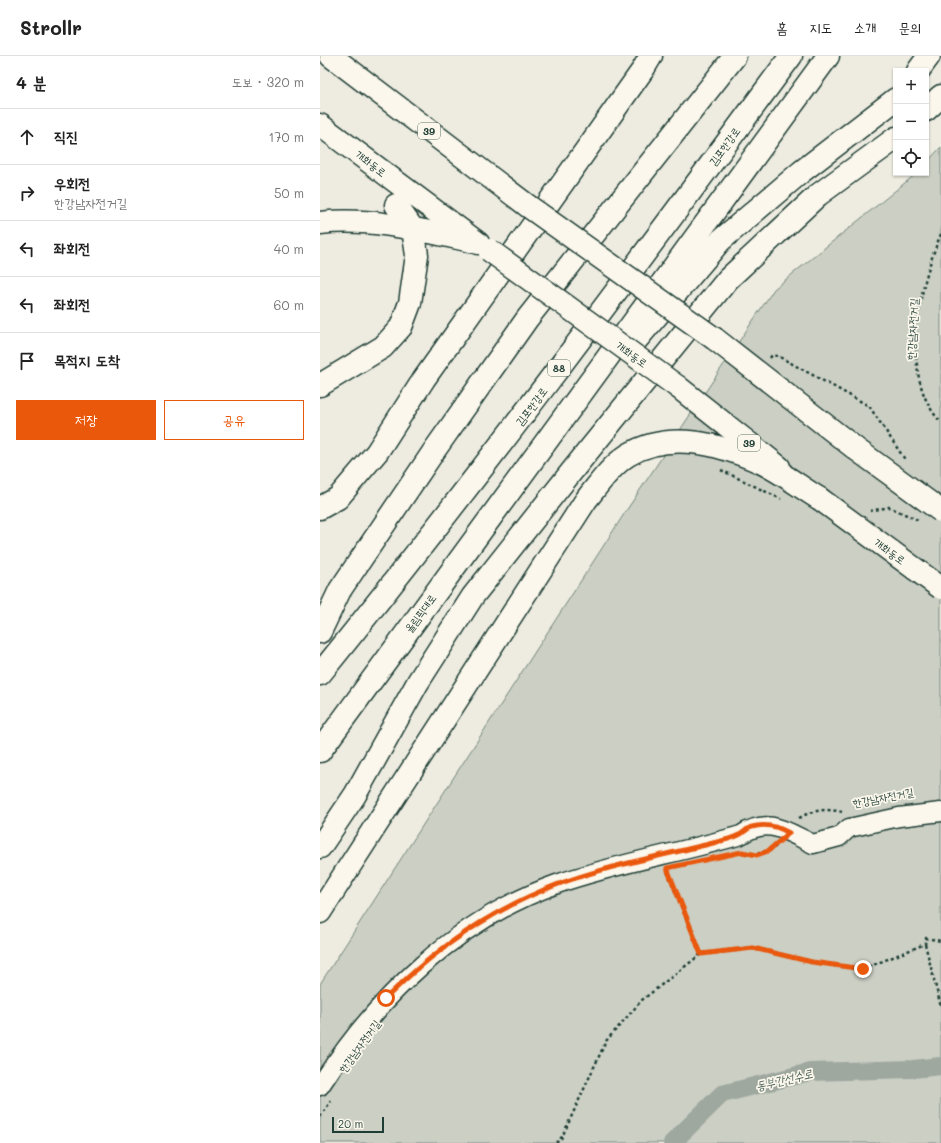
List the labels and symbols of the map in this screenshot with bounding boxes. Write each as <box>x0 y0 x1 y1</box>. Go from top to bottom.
road number: 39 <box>418 123 440 139</box>
street label: 김포한강로 <box>705 124 743 168</box>
street label: 개화동로 <box>352 146 390 180</box>
street label: 한강남자전거길 <box>903 298 921 360</box>
street label: 개화동로 <box>613 338 651 371</box>
road number: 88 <box>548 360 570 376</box>
street label: 김포한강로 <box>512 384 550 428</box>
road number: 39 <box>738 435 760 451</box>
street label: 개화동로 <box>871 535 909 568</box>
street label: 올림픽대로 <box>401 591 439 635</box>
street label: 한강남자전거길 <box>851 784 915 810</box>
route end <box>854 960 872 978</box>
route start <box>377 989 395 1007</box>
street label: 한강남자전거길 <box>335 1016 383 1075</box>
water label: 동부간선수로 <box>754 1065 814 1093</box>
scale bar <box>332 1115 384 1134</box>

